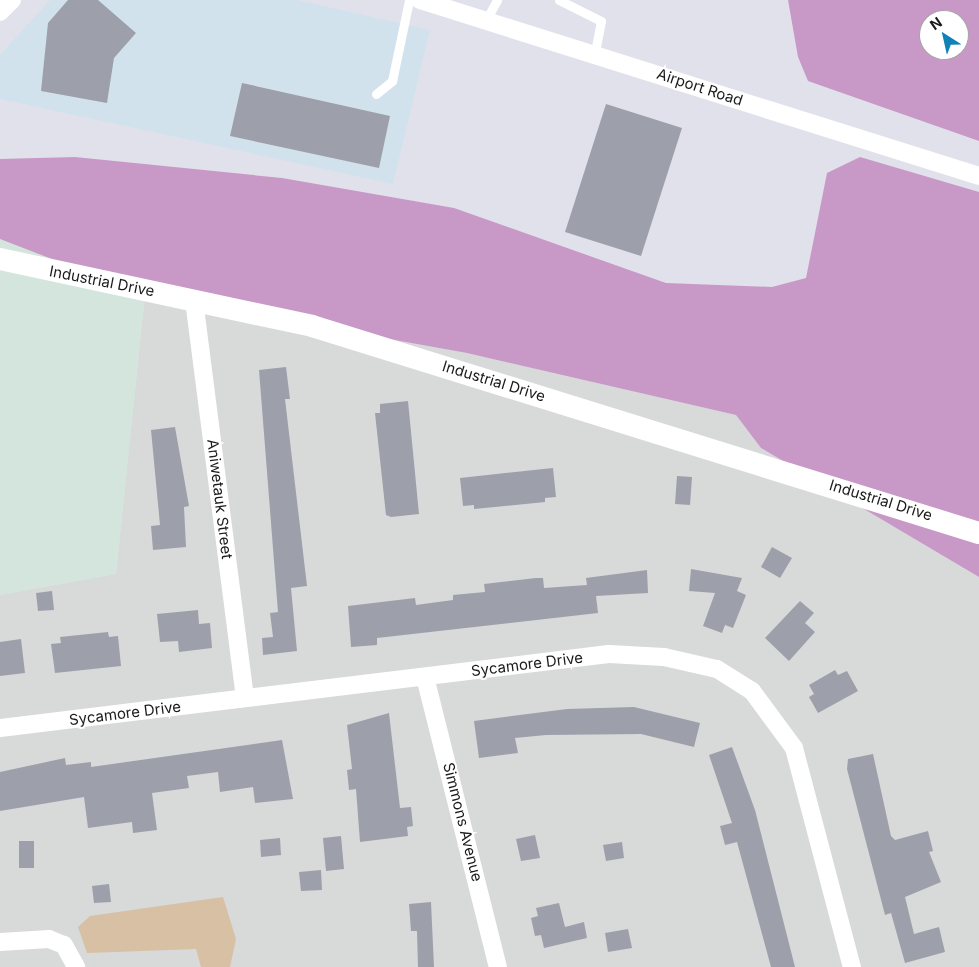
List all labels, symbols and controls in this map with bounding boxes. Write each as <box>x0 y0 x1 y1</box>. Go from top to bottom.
north arrow <box>919 10 969 60</box>
text: N <box>926 13 945 33</box>
street label: Airport Road <box>655 65 745 109</box>
street label: Industrial Drive <box>48 262 156 300</box>
street label: Industrial Drive <box>440 357 548 405</box>
street label: Aniwetauk Street <box>204 438 236 560</box>
street label: Industrial Drive <box>827 476 935 524</box>
street label: Sycamore Drive <box>470 648 584 680</box>
street label: Sycamore Drive <box>68 697 182 729</box>
street label: Simmons Avenue <box>439 761 487 883</box>

